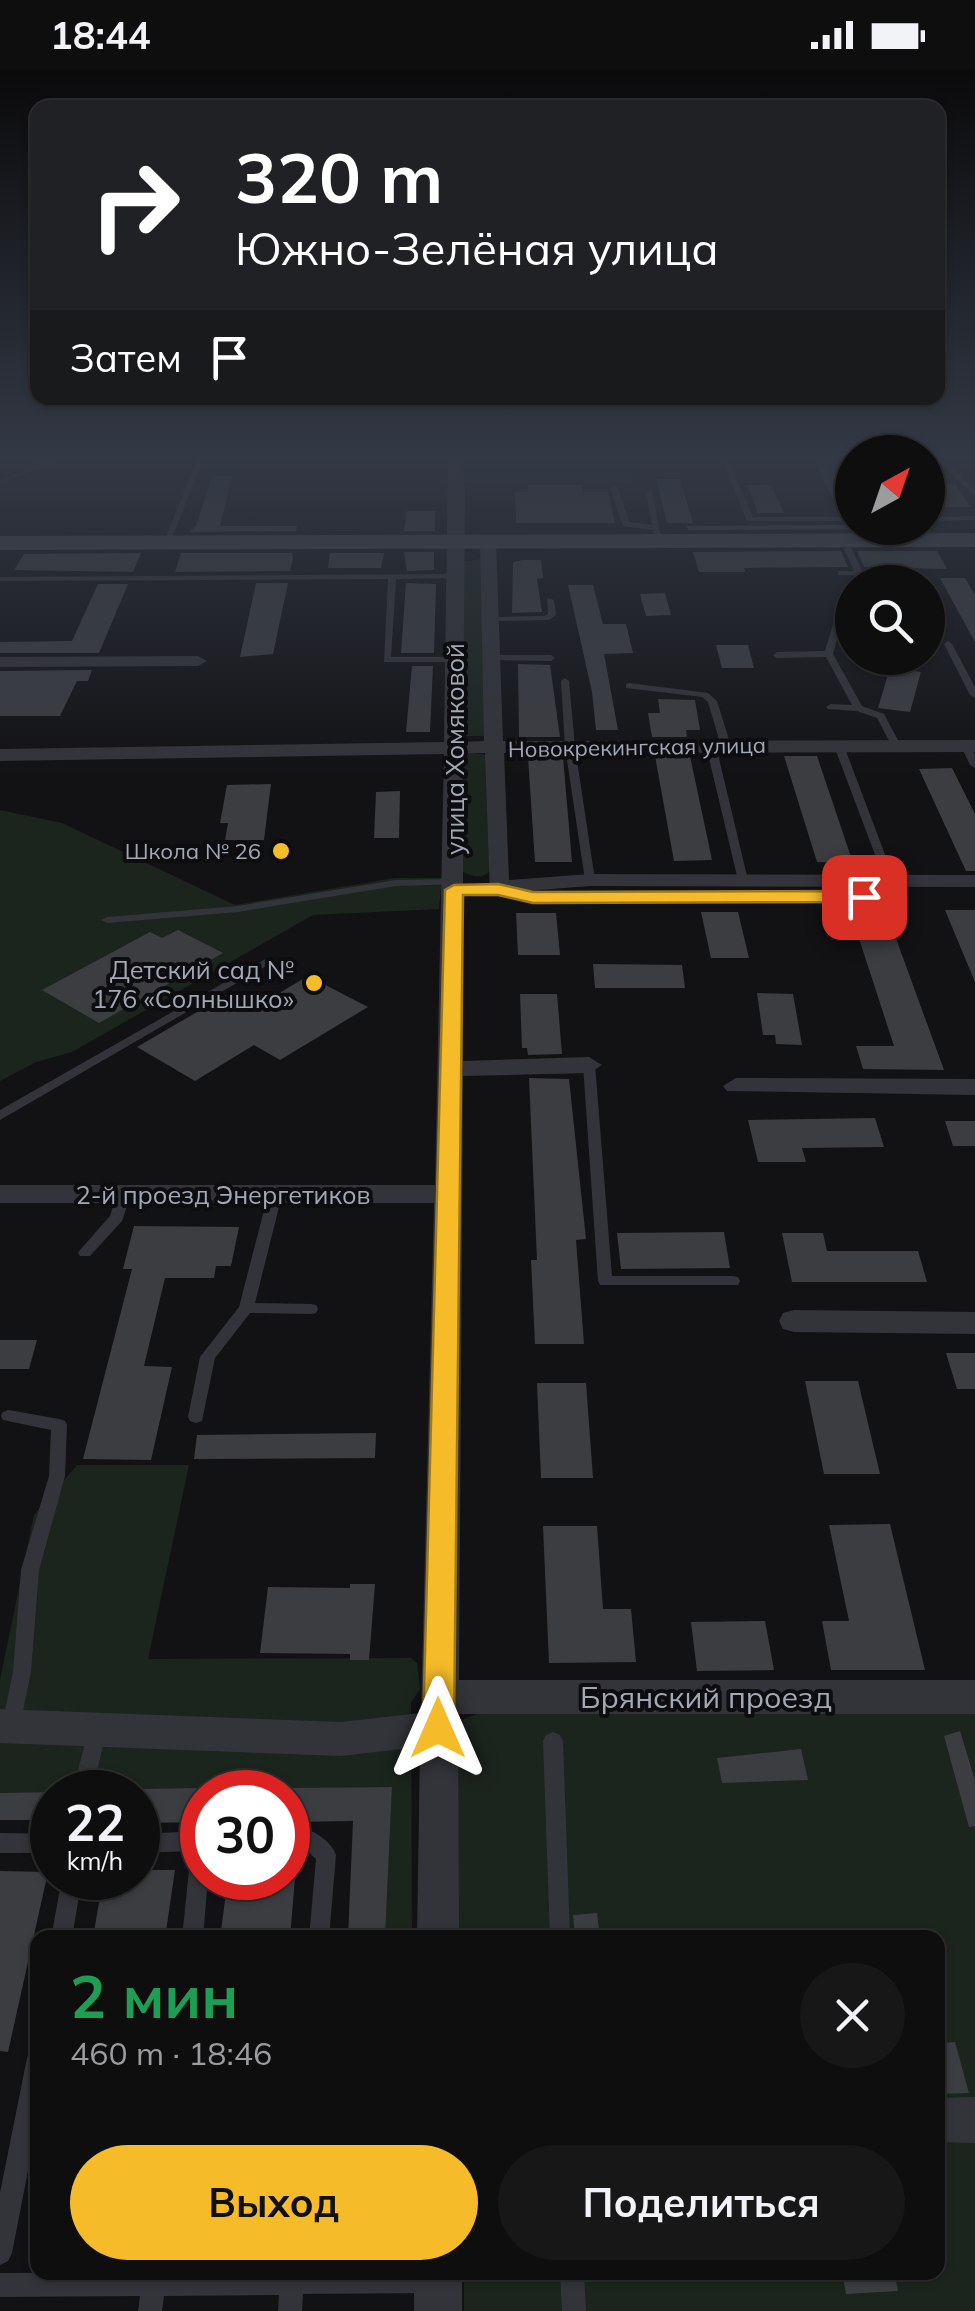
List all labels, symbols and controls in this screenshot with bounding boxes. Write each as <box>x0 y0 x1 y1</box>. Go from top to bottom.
text: 18:44 <box>50 11 151 59</box>
text: 320 m <box>235 133 443 221</box>
icon: right <box>70 140 200 270</box>
text: Южно-Зелёная улица <box>235 220 719 276</box>
icon: arrive <box>202 330 257 385</box>
text: Затем <box>70 334 182 382</box>
north arrow <box>835 435 945 545</box>
map controls <box>835 435 945 675</box>
button: search <box>835 565 945 675</box>
street label: улица Хомяковой <box>439 643 470 855</box>
street label: Новокрекингская улица <box>508 731 766 763</box>
place label: Школа № 26 <box>125 837 261 865</box>
marker: Школа № 26 <box>270 840 292 862</box>
pin <box>822 855 907 940</box>
icon: arrive <box>837 870 892 925</box>
place label: Детский сад № 176 «Солнышко» <box>92 954 294 1014</box>
marker: Детский сад № 176 «Солнышко» <box>303 972 325 994</box>
street label: 2-й проезд Энергетиков <box>76 1179 370 1210</box>
position arrow <box>386 1676 490 1780</box>
street label: Брянский проезд <box>580 1678 832 1716</box>
speed limit sign: 30 <box>180 1770 310 1900</box>
text: 22 <box>65 1791 125 1854</box>
text: km/h <box>67 1845 123 1876</box>
text: 2 мин <box>70 1958 238 2033</box>
button: close <box>800 1963 905 2068</box>
text: 460 m · 18:46 <box>70 2033 272 2073</box>
button: Выход <box>70 2145 478 2260</box>
button: Поделиться <box>498 2145 905 2260</box>

